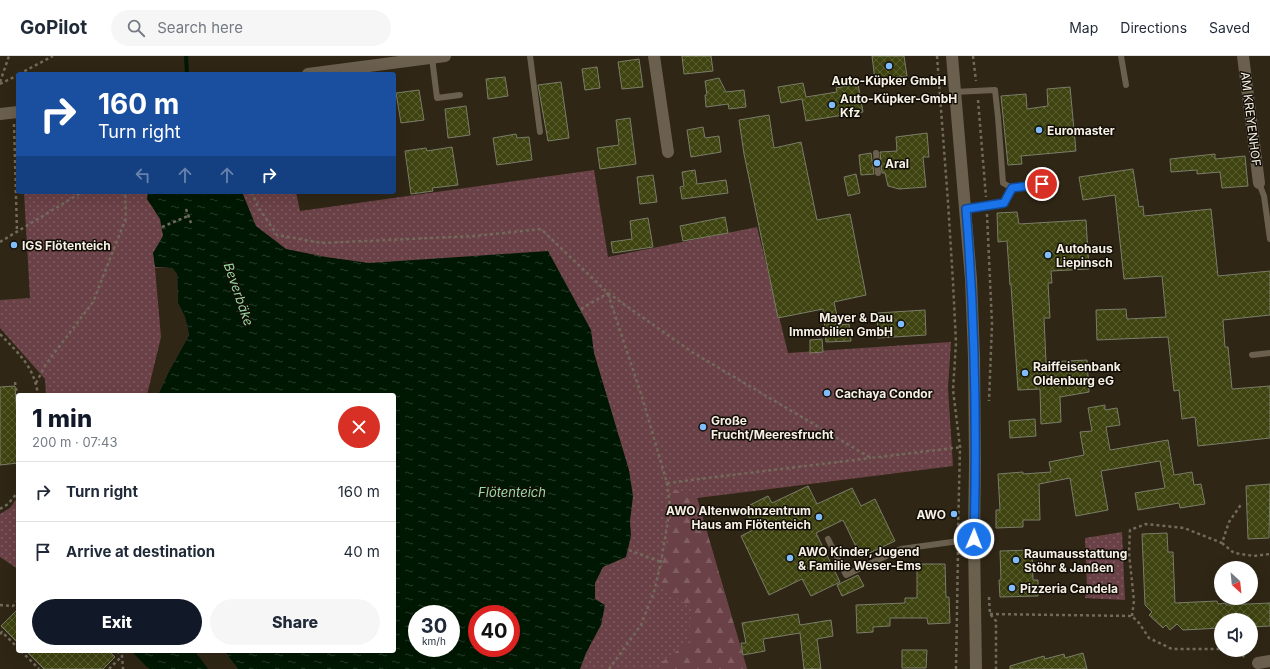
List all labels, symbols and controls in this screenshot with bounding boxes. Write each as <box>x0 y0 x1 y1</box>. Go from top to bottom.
search box <box>111 10 391 46</box>
text: GoPilot <box>20 16 87 39</box>
icon: search <box>125 17 147 39</box>
text: Search here <box>157 18 243 37</box>
text: Map <box>1069 19 1098 36</box>
text: Directions <box>1120 19 1187 36</box>
text: Saved <box>1209 19 1250 36</box>
marker: Auto-Küpker GmbH <box>884 61 894 71</box>
street label: AM KREYENHOF <box>1238 71 1264 167</box>
place label: Auto-Küpker GmbH <box>832 73 947 88</box>
text: 160 m <box>98 87 179 121</box>
icon: right <box>32 88 84 140</box>
place label: Auto-Küpker-GmbH Kfz <box>840 91 957 120</box>
marker: Auto-Küpker-GmbH Kfz <box>827 100 837 110</box>
text: Turn right <box>98 121 181 142</box>
place label: Euromaster <box>1047 123 1115 138</box>
marker: Euromaster <box>1034 125 1044 135</box>
place label: Aral <box>885 156 909 171</box>
marker: Aral <box>872 158 882 168</box>
icon: left <box>132 164 154 186</box>
icon: ahead <box>174 164 196 186</box>
icon: ahead <box>216 164 238 186</box>
icon: right <box>258 164 280 186</box>
pin <box>1025 167 1059 201</box>
icon: arrive <box>1031 173 1053 195</box>
place label: IGS Flötenteich <box>22 238 111 253</box>
marker: IGS Flötenteich <box>9 240 19 250</box>
place label: Autohaus Liepinsch <box>1056 241 1113 270</box>
marker: Autohaus Liepinsch <box>1043 250 1053 260</box>
water label: Beverbäke <box>221 260 257 328</box>
place label: Mayer & Dau Immobilien GmbH <box>789 310 893 339</box>
marker: Mayer & Dau Immobilien GmbH <box>896 319 906 329</box>
place label: Raiffeisenbank Oldenburg eG <box>1033 359 1121 388</box>
marker: Raiffeisenbank Oldenburg eG <box>1020 368 1030 378</box>
place label: Cachaya Condor <box>835 386 933 401</box>
marker: Cachaya Condor <box>822 388 832 398</box>
text: 1 min <box>32 404 92 433</box>
button: close <box>338 406 380 448</box>
place label: Große Frucht/Meeresfrucht <box>711 413 834 442</box>
marker: Große Frucht/Meeresfrucht <box>698 422 708 432</box>
text: 200 m · 07:43 <box>32 434 117 450</box>
icon: right <box>32 481 54 503</box>
text: Turn right <box>66 482 138 501</box>
text: 160 m <box>338 482 380 501</box>
water label: Flötenteich <box>478 484 546 500</box>
place label: AWO Altenwohnzentrum Haus am Flötenteich <box>666 503 811 532</box>
place label: AWO <box>916 507 946 522</box>
marker: AWO <box>949 509 959 519</box>
marker: AWO Altenwohnzentrum Haus am Flötenteich <box>814 512 824 522</box>
position arrow <box>953 518 995 560</box>
icon: arrive <box>32 541 54 563</box>
text: Arrive at destination <box>66 542 215 561</box>
text: 40 m <box>343 542 380 561</box>
place label: AWO Kinder, Jugend & Familie Weser-Ems <box>798 544 922 573</box>
place label: Raumausstattung Stöhr & Janßen <box>1024 546 1127 575</box>
marker: AWO Kinder, Jugend & Familie Weser-Ems <box>785 553 795 563</box>
marker: Raumausstattung Stöhr & Janßen <box>1011 555 1021 565</box>
north arrow <box>1214 561 1258 605</box>
map controls <box>1214 561 1258 657</box>
place label: Pizzeria Candela <box>1020 581 1118 596</box>
marker: Pizzeria Candela <box>1007 583 1017 593</box>
button: Exit <box>32 599 202 645</box>
button: Share <box>210 599 380 645</box>
speed limit sign: 40 <box>468 605 520 657</box>
button: sound <box>1214 613 1258 657</box>
text: 30 <box>421 614 447 638</box>
text: km/h <box>422 635 446 647</box>

